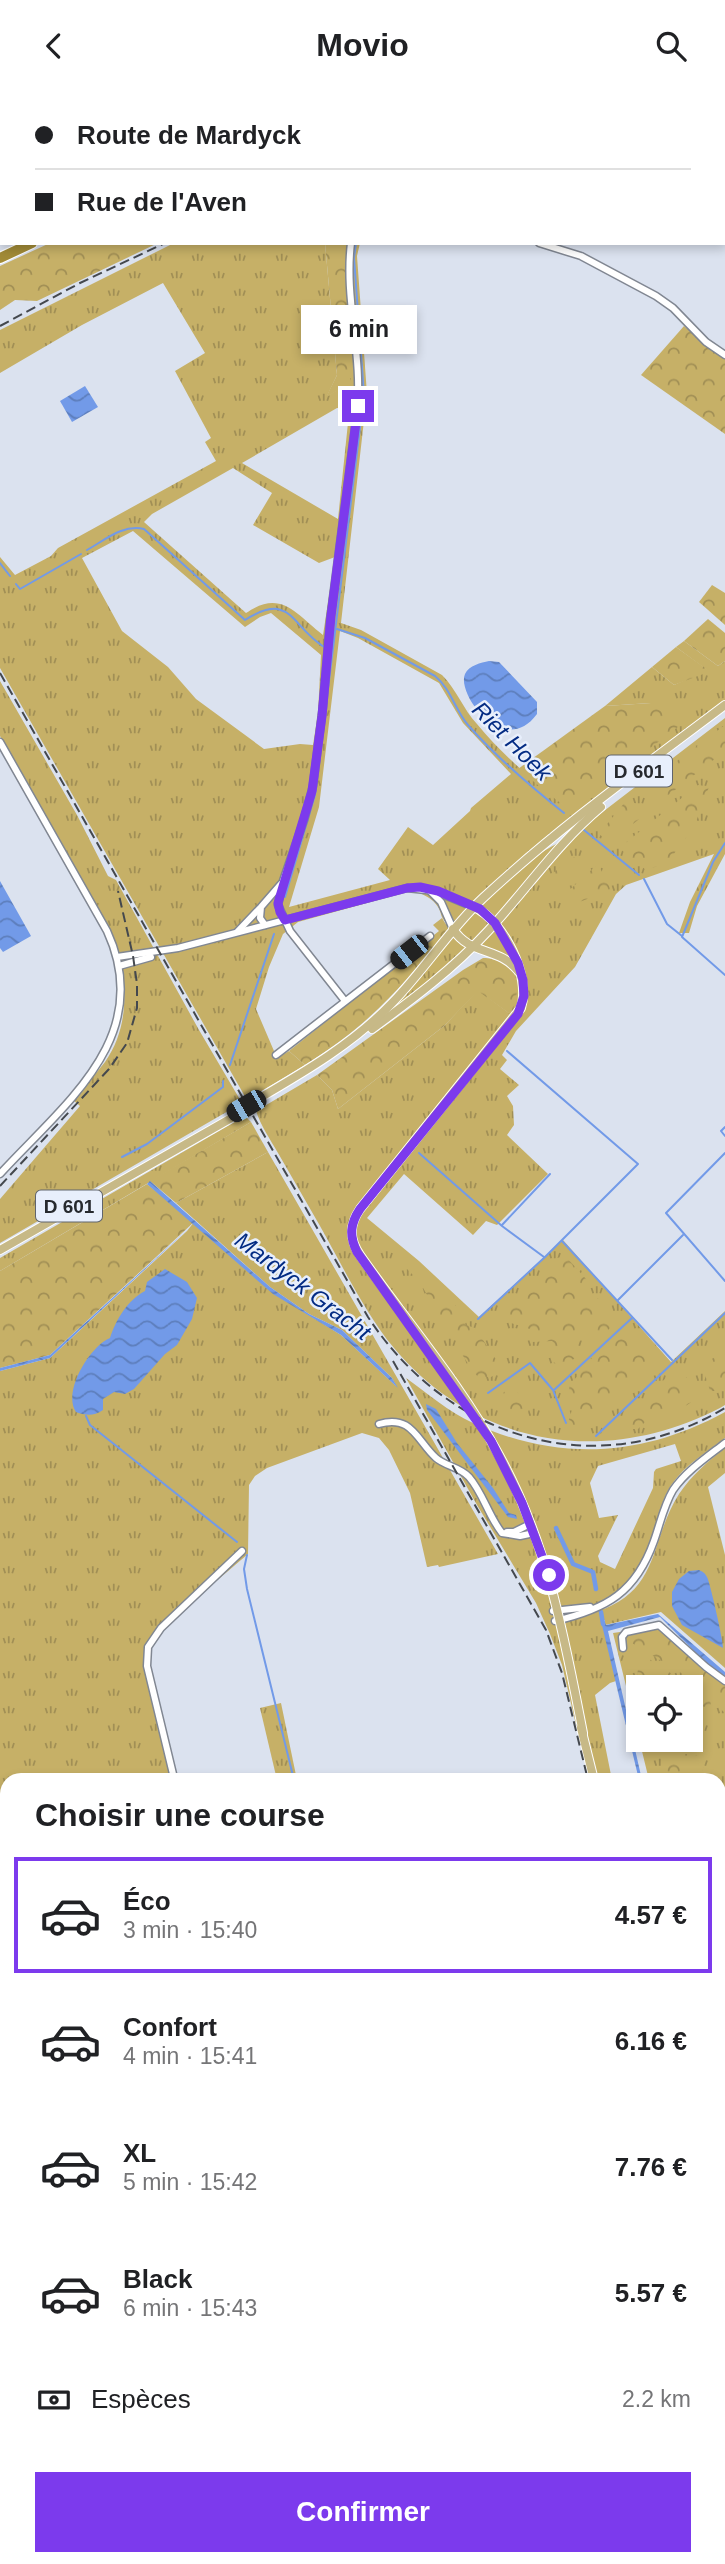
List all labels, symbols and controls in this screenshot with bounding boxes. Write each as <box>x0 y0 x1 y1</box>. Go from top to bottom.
icon: back <box>35 27 73 65</box>
text: Movio <box>316 27 409 63</box>
icon: search <box>652 27 690 65</box>
text: Route de Mardyck <box>77 120 301 150</box>
text: Rue de l'Aven <box>77 187 247 217</box>
callout: 6 min <box>300 305 416 353</box>
text: 6 min <box>329 316 389 342</box>
route end <box>342 390 374 422</box>
water label: Riet Hoek <box>467 696 558 787</box>
road number: D 601 <box>606 755 672 786</box>
car <box>386 931 433 973</box>
car <box>223 1086 270 1126</box>
road number: D 601 <box>36 1191 102 1221</box>
water label: Mardyck Gracht <box>230 1227 377 1346</box>
route start <box>533 1559 565 1591</box>
map controls <box>626 1675 703 1752</box>
button: locate <box>626 1675 703 1752</box>
text: Choisir une course <box>35 1797 325 1833</box>
icon: car <box>39 1884 102 1947</box>
text: Éco <box>123 1886 171 1916</box>
text: 4.57 € <box>615 1900 687 1930</box>
text: 3 min · 15:40 <box>123 1917 257 1943</box>
icon: car <box>39 2010 102 2073</box>
text: Confort <box>123 2012 217 2042</box>
text: 6.16 € <box>615 2026 687 2056</box>
text: 4 min · 15:41 <box>123 2043 257 2069</box>
icon: car <box>39 2136 102 2199</box>
text: XL <box>123 2138 156 2168</box>
text: 7.76 € <box>615 2152 687 2182</box>
text: 5 min · 15:42 <box>123 2169 257 2195</box>
icon: car <box>39 2262 102 2325</box>
text: Black <box>123 2264 192 2294</box>
text: 5.57 € <box>615 2278 687 2308</box>
text: 6 min · 15:43 <box>123 2295 257 2321</box>
icon: cash <box>35 2381 73 2419</box>
text: Espèces <box>91 2384 191 2414</box>
text: 2.2 km <box>622 2386 691 2412</box>
button: Confirmer <box>35 2472 691 2552</box>

